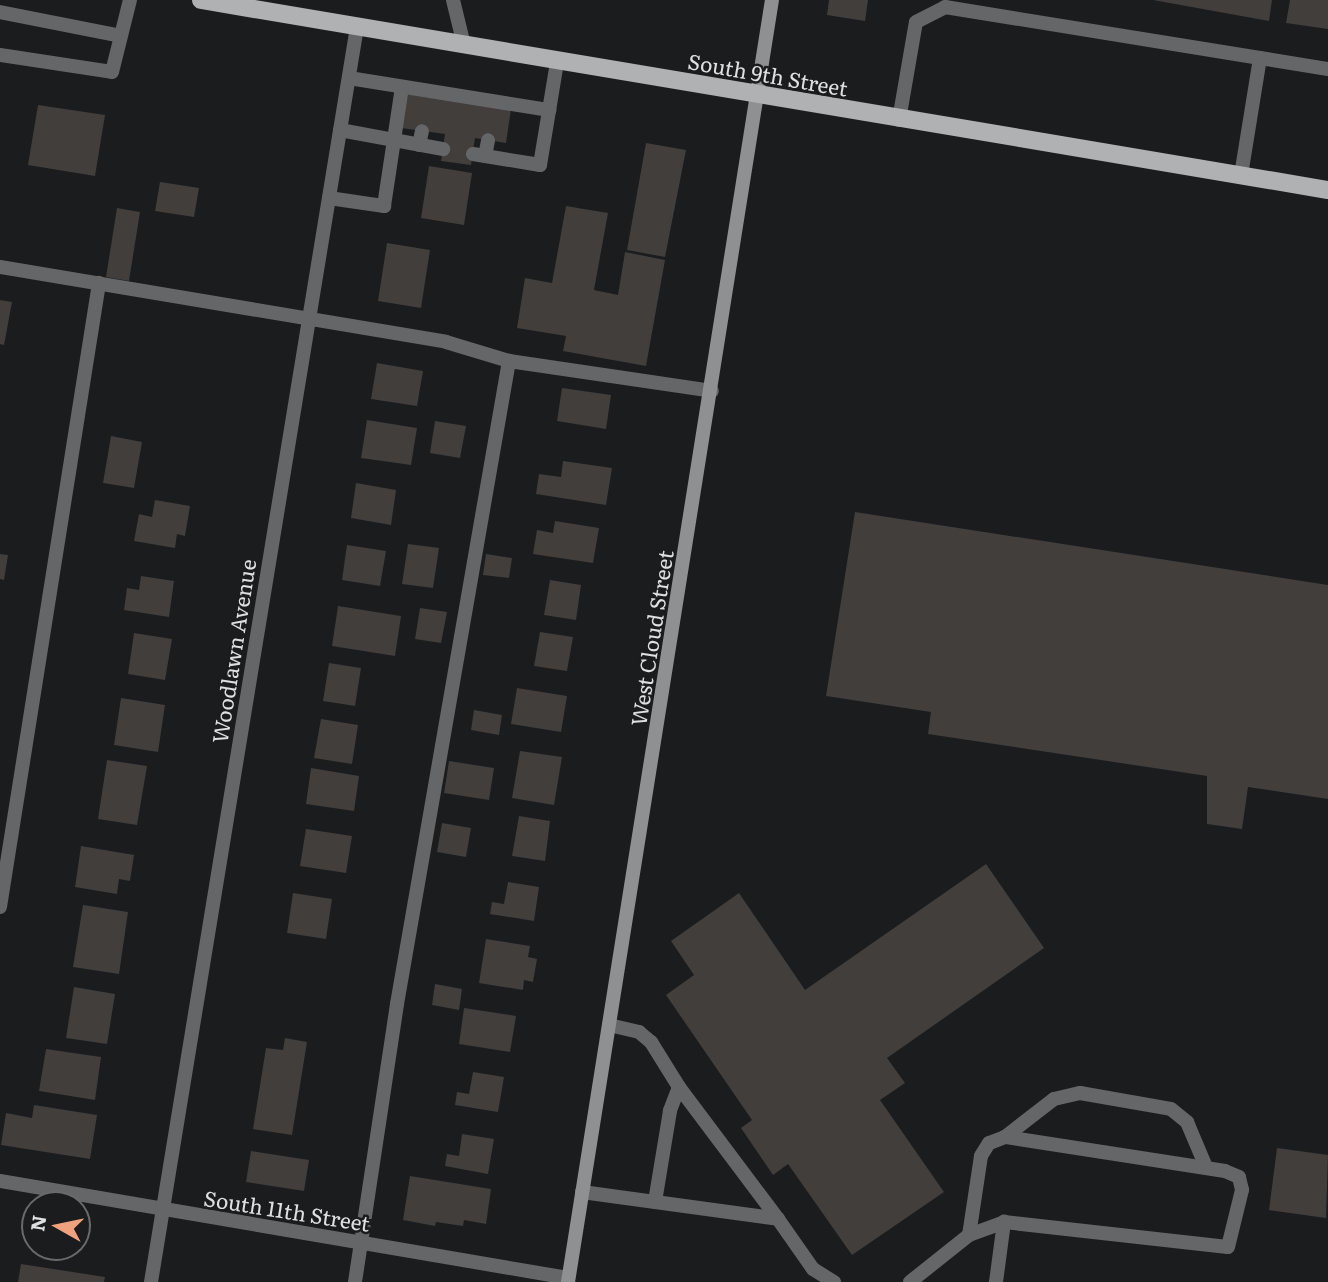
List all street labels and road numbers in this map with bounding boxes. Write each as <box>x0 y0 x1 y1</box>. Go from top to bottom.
street label: South 9th Street <box>686 48 850 100</box>
street label: West Cloud Street <box>625 548 677 728</box>
street label: Woodlawn Avenue <box>206 557 260 745</box>
street label: South 11th Street <box>202 1184 372 1236</box>

